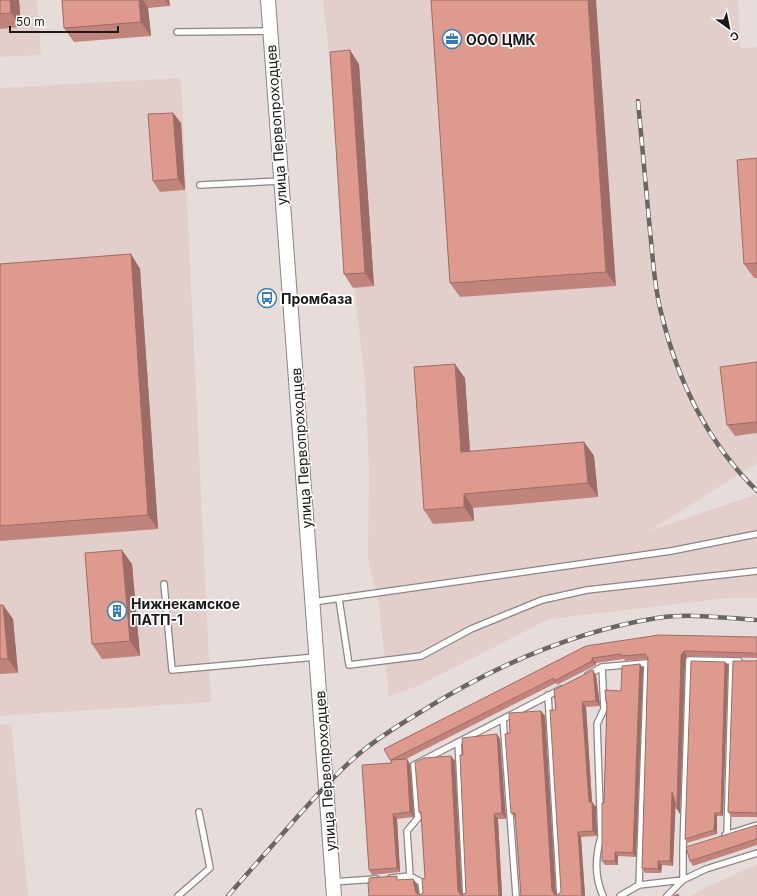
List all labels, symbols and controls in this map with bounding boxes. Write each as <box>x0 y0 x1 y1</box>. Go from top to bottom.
scale bar <box>10 8 118 34</box>
north arrow <box>709 8 749 48</box>
text: 50 m <box>16 14 45 29</box>
office icon: ООО ЦМК <box>441 28 463 50</box>
text: С <box>727 28 742 44</box>
place label: ООО ЦМК <box>466 31 536 48</box>
street label: улица Первопроходцев <box>262 44 290 206</box>
bus stop icon: Промбаза <box>256 287 278 309</box>
place label: Промбаза <box>281 290 352 307</box>
street label: улица Первопроходцев <box>287 367 315 529</box>
place label: Нижнекамское ПАТП-1 <box>131 595 240 628</box>
building icon: Нижнекамское ПАТП-1 <box>106 600 128 622</box>
street label: улица Первопроходцев <box>311 690 339 852</box>

